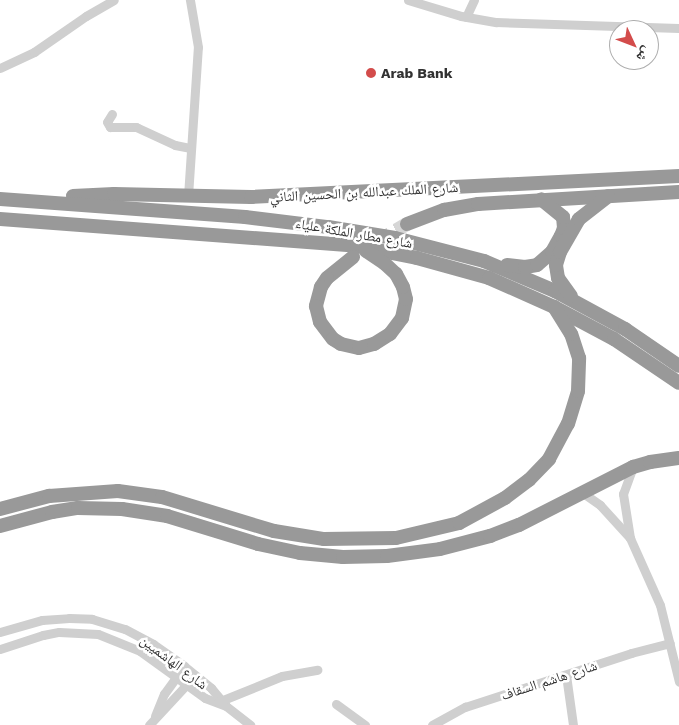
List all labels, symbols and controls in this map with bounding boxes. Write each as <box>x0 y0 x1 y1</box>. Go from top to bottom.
north arrow <box>609 20 659 70</box>
text: ش <box>633 44 655 65</box>
place label: Arab Bank <box>381 65 452 81</box>
marker: Arab Bank <box>365 67 377 79</box>
street label: شارع الملك عبدالله بن الحسين الثاني <box>269 179 459 205</box>
street label: شارع مطار الملكة علياء <box>294 214 414 252</box>
street label: شارع الهاشميين <box>137 631 211 693</box>
street label: شارع هاشم السقاف <box>499 657 599 703</box>

